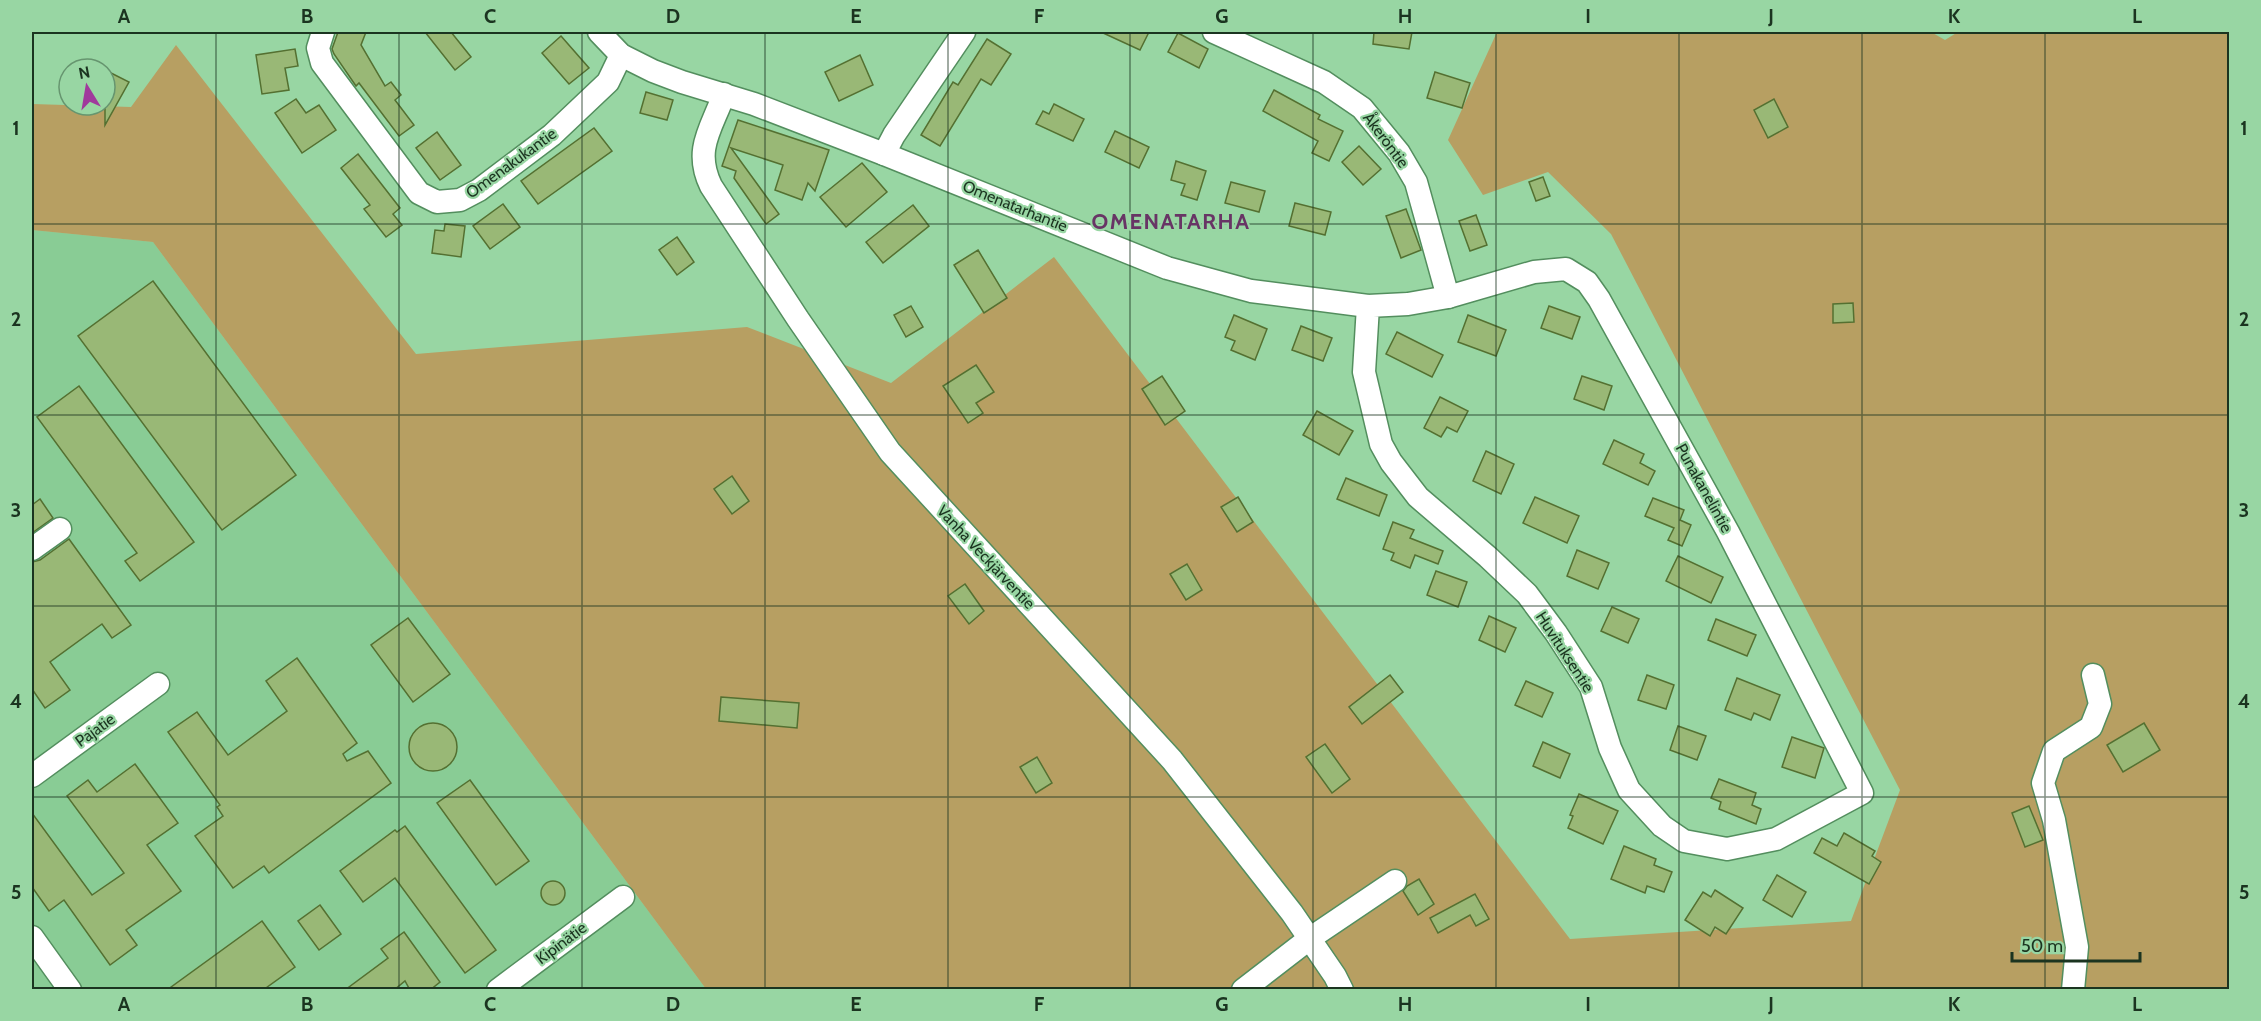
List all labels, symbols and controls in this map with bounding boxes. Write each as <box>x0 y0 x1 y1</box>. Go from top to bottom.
text: A <box>118 4 131 28</box>
text: B <box>301 4 313 28</box>
text: C <box>484 4 496 28</box>
text: D <box>666 4 680 28</box>
text: E <box>850 4 862 28</box>
text: F <box>1034 4 1045 28</box>
text: G <box>1215 4 1229 28</box>
text: H <box>1398 4 1412 28</box>
text: I <box>1585 4 1591 28</box>
text: J <box>1767 4 1774 28</box>
text: K <box>1948 4 1961 28</box>
text: L <box>2132 4 2142 28</box>
north arrow <box>57 57 117 117</box>
text: N <box>77 62 92 83</box>
street label: Åkeröntie <box>1359 109 1413 171</box>
text: 1 <box>12 116 20 140</box>
text: 1 <box>2240 116 2248 140</box>
street label: Omenakukantie <box>462 124 560 202</box>
street label: Omenatarhantie <box>960 176 1070 236</box>
district label: OMENATARHA <box>1092 208 1250 235</box>
text: 2 <box>11 307 21 331</box>
text: 2 <box>2239 307 2249 331</box>
street label: Punakanelintie <box>1672 440 1736 536</box>
text: 3 <box>11 498 21 522</box>
text: 3 <box>2239 498 2249 522</box>
street label: Vanha Veckjärventie <box>933 501 1039 613</box>
street label: Huvituksentie <box>1532 608 1598 696</box>
text: 4 <box>10 689 22 713</box>
text: 4 <box>2238 689 2250 713</box>
street label: Pajatie <box>71 709 119 751</box>
text: 5 <box>11 880 21 904</box>
text: 5 <box>2239 880 2249 904</box>
street label: Kipinätie <box>532 918 590 968</box>
scale bar <box>2012 925 2140 963</box>
text: 50 m <box>2021 935 2063 957</box>
text: A <box>118 992 131 1016</box>
text: B <box>301 992 313 1016</box>
text: C <box>484 992 496 1016</box>
text: D <box>666 992 680 1016</box>
text: E <box>850 992 862 1016</box>
text: F <box>1034 992 1045 1016</box>
text: G <box>1215 992 1229 1016</box>
text: H <box>1398 992 1412 1016</box>
text: I <box>1585 992 1591 1016</box>
text: J <box>1767 992 1774 1016</box>
text: K <box>1948 992 1961 1016</box>
text: L <box>2132 992 2142 1016</box>

